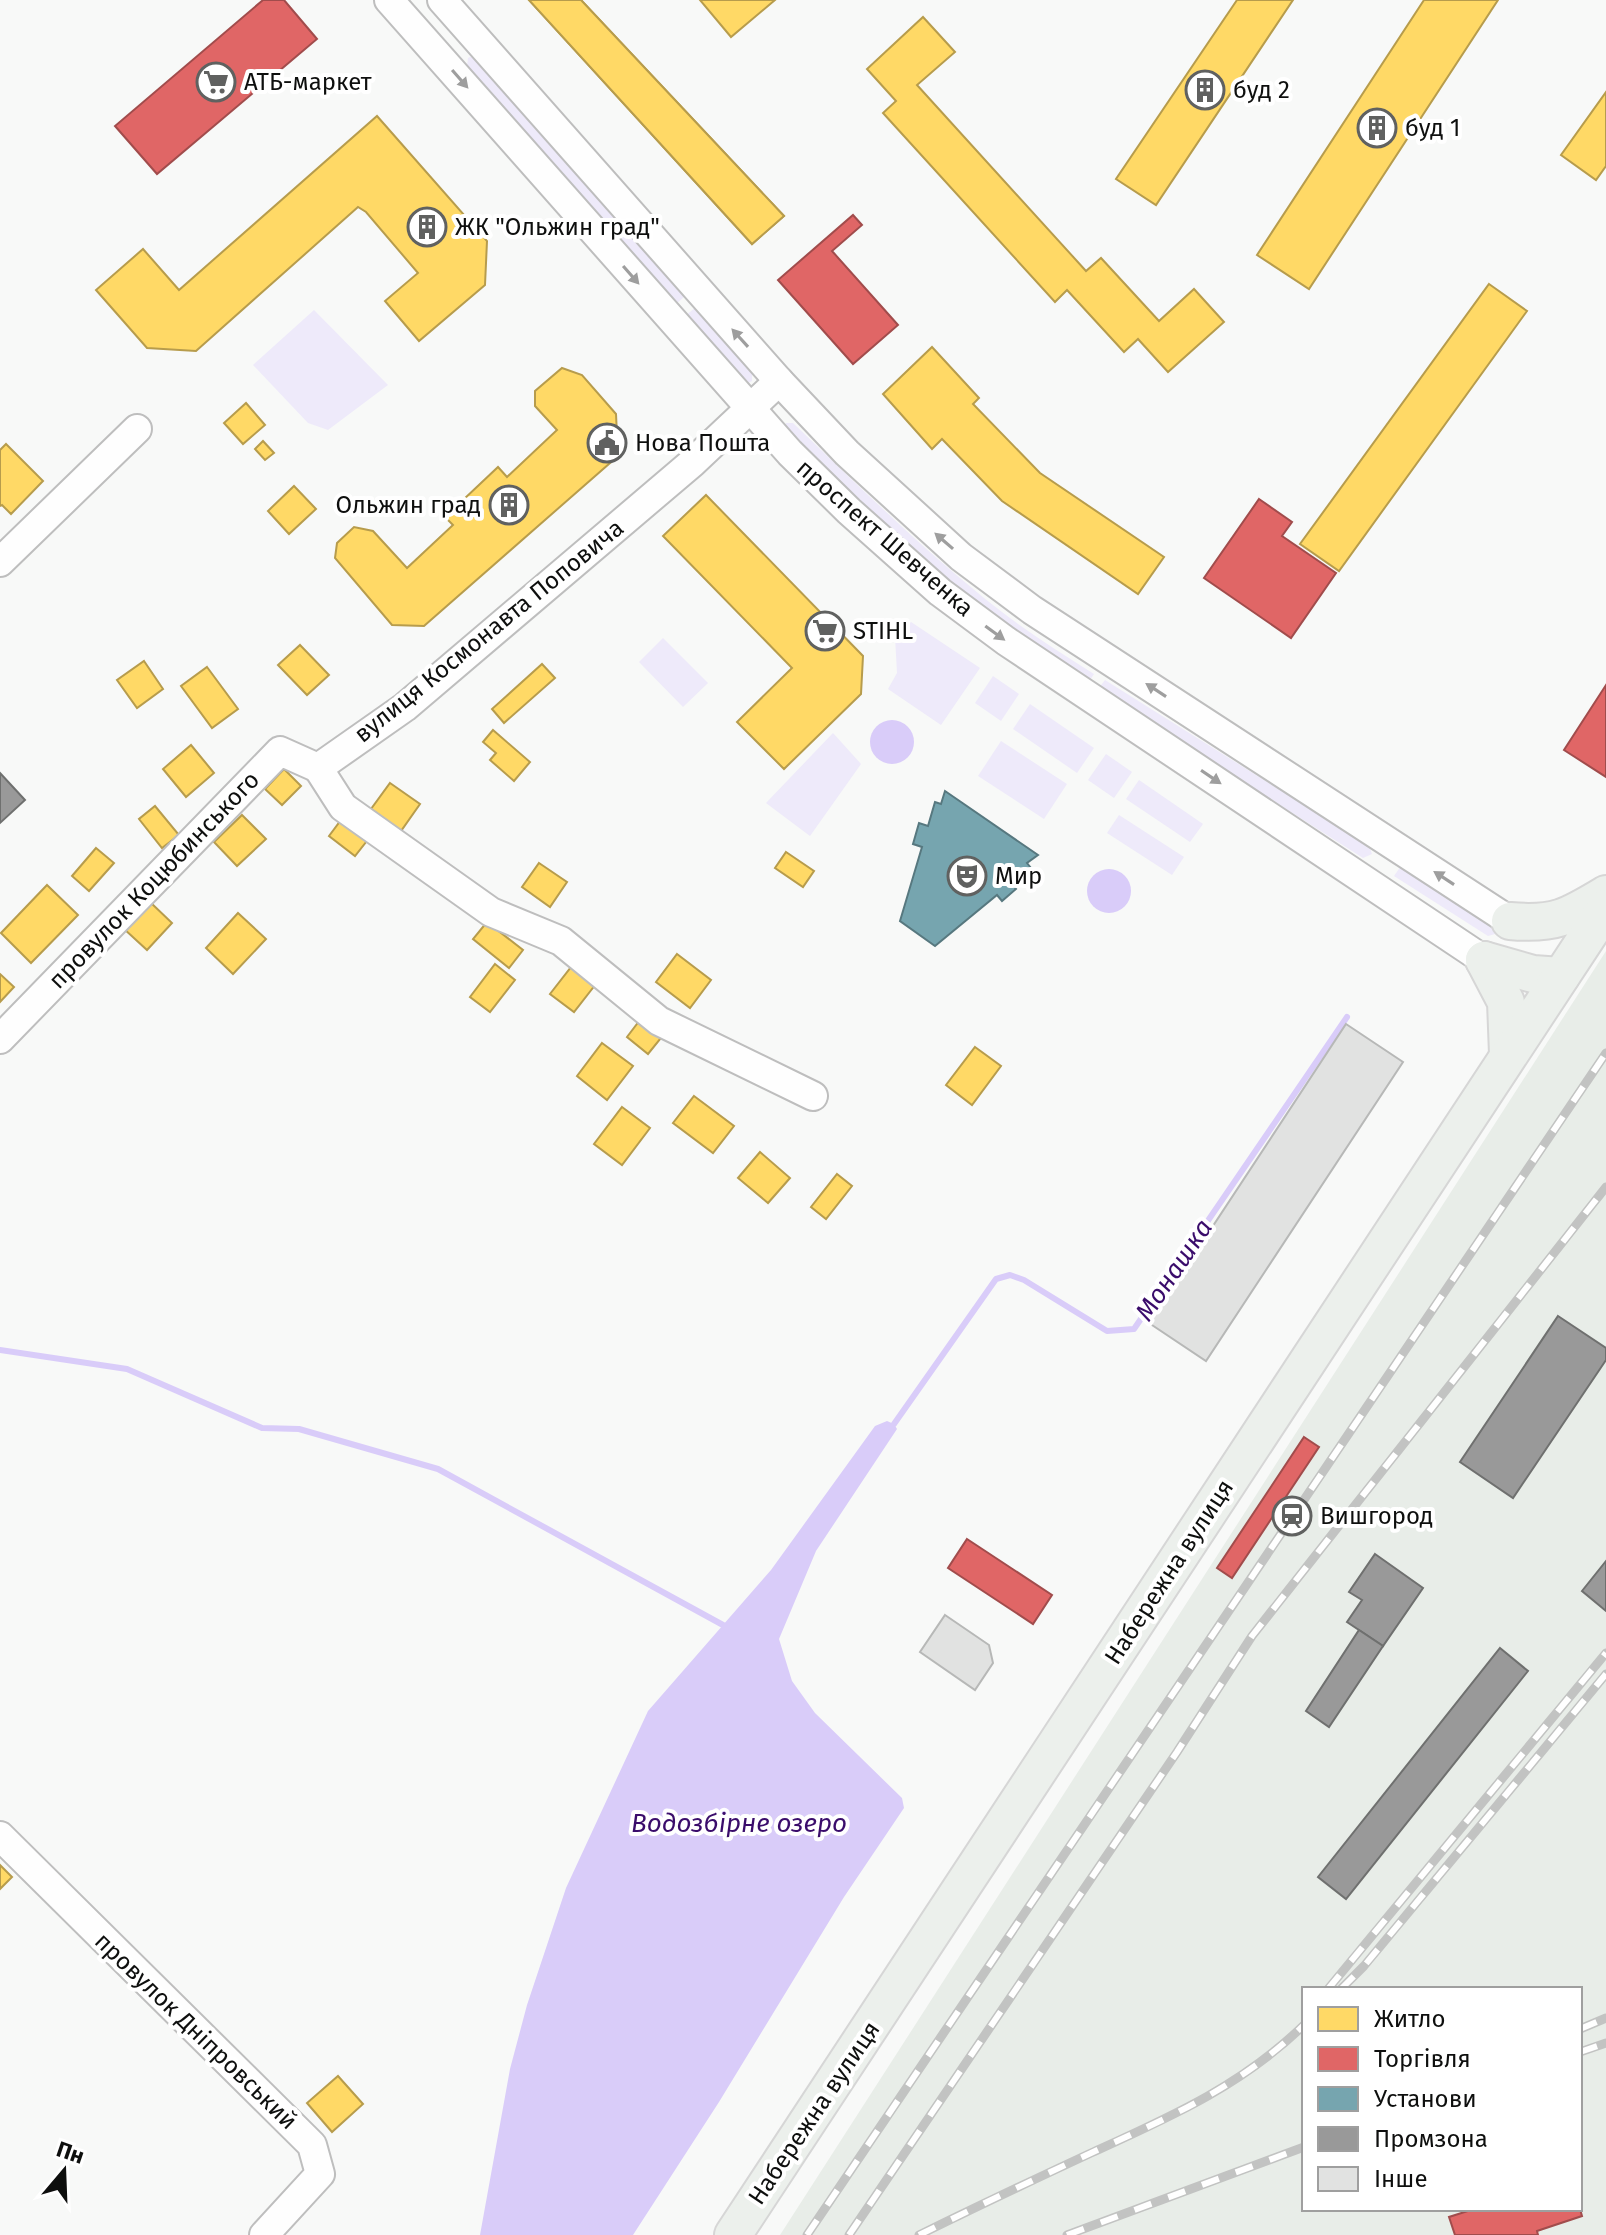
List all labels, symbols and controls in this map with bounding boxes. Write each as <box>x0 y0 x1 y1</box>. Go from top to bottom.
supermarket icon: АТБ-маркет <box>195 61 237 103</box>
place label: АТБ-маркет <box>244 68 372 96</box>
building icon: буд 2 <box>1184 69 1226 111</box>
one-way arrow <box>450 70 468 89</box>
place label: буд 2 <box>1233 76 1290 104</box>
building icon: буд 1 <box>1356 107 1398 149</box>
place label: буд 1 <box>1405 114 1461 142</box>
building icon: ЖК "Ольжин град" <box>406 206 448 248</box>
place label: ЖК "Ольжин град" <box>455 213 660 241</box>
one-way arrow <box>622 264 639 284</box>
one-way arrow <box>732 328 749 348</box>
public building icon: Нова Пошта <box>586 422 628 464</box>
place label: Нова Пошта <box>635 429 770 457</box>
street label: проспект Шевченка <box>791 454 979 622</box>
building icon: Ольжин град <box>488 484 530 526</box>
place label: Ольжин град <box>336 491 481 519</box>
street label: вулиця Космонавта Поповича <box>349 514 629 748</box>
one-way arrow <box>934 533 953 551</box>
supermarket icon: STIHL <box>804 610 846 652</box>
place label: STIHL <box>853 617 913 645</box>
one-way arrow <box>985 624 1005 640</box>
one-way arrow <box>1145 684 1167 698</box>
street label: провулок Коцюбинського <box>43 766 265 994</box>
one-way arrow <box>1201 769 1222 784</box>
theatre icon: Мир <box>946 855 988 897</box>
place label: Мир <box>995 862 1042 890</box>
one-way arrow <box>1434 871 1455 886</box>
water label: Монашка <box>1129 1213 1219 1327</box>
street label: Набережна вулиця <box>1099 1474 1239 1670</box>
station icon: Вишгород <box>1271 1495 1313 1537</box>
place label: Вишгород <box>1320 1502 1433 1530</box>
water label: Водозбірне озеро <box>631 1808 847 1839</box>
street label: провулок Дніпровський <box>89 1927 303 2135</box>
legend <box>1302 1987 1582 2211</box>
text: Житло <box>1374 2005 1446 2033</box>
street label: Набережна вулиця <box>742 2016 886 2210</box>
text: Торгівля <box>1374 2045 1471 2073</box>
text: Установи <box>1374 2085 1477 2113</box>
text: Промзона <box>1374 2125 1488 2153</box>
north arrow <box>24 2131 104 2211</box>
text: Пн <box>53 2135 88 2170</box>
text: Інше <box>1374 2165 1428 2193</box>

